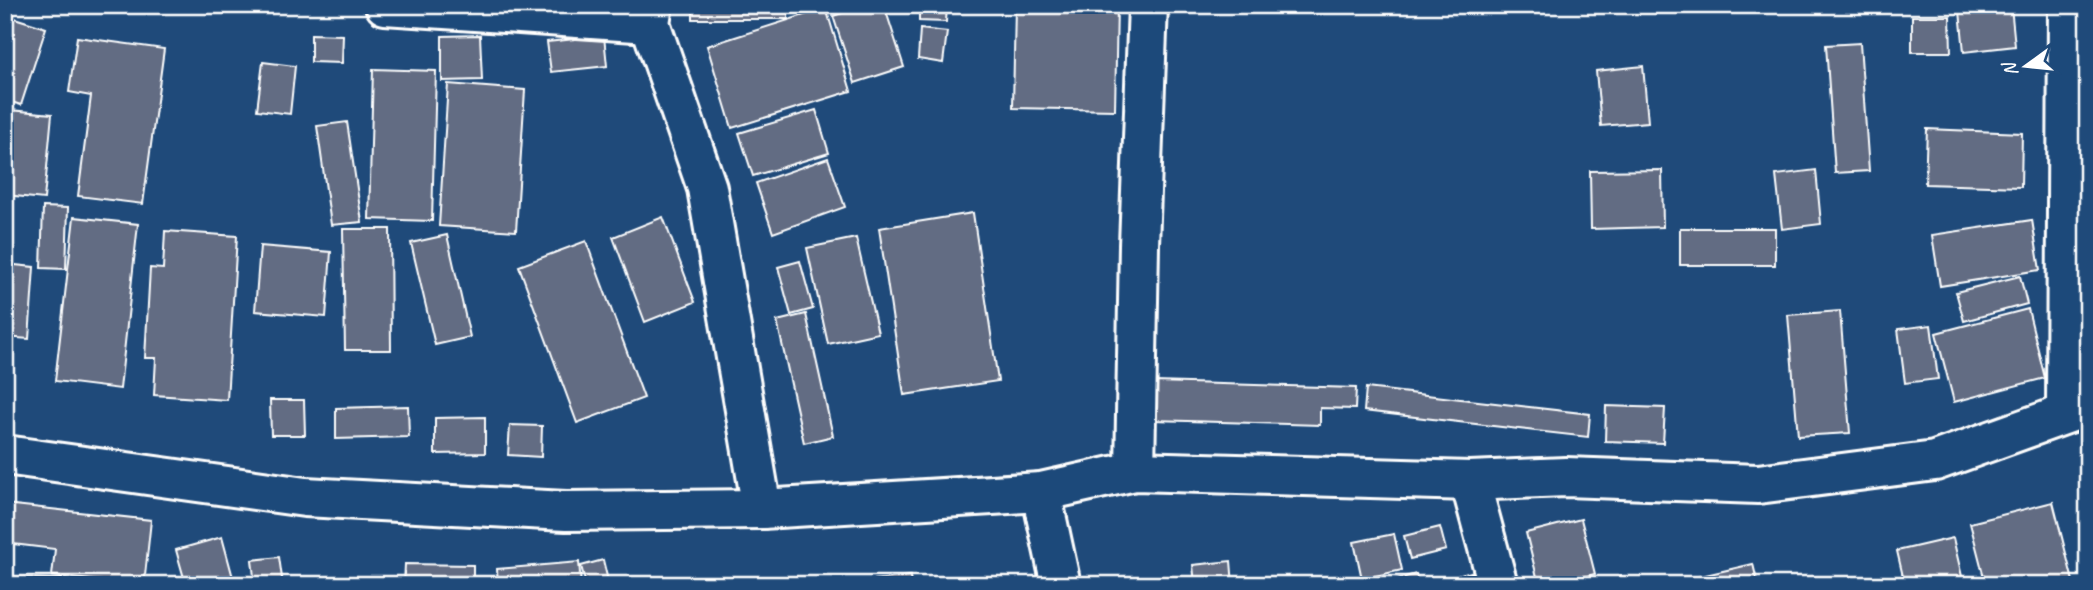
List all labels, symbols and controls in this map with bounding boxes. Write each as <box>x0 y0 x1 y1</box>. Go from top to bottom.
north arrow <box>1992 32 2062 102</box>
text: N <box>1997 58 2024 79</box>

